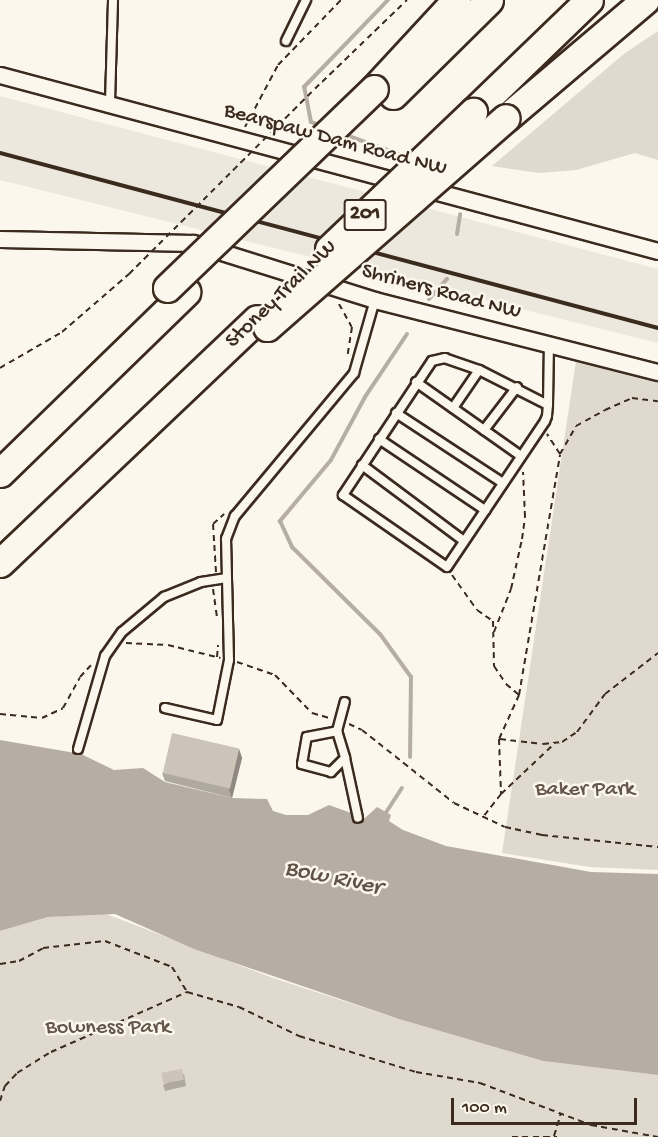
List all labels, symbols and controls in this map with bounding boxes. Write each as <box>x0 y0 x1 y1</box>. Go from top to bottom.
street label: Bearspaw Dam Road NW <box>221 99 449 183</box>
road number: 201 <box>342 197 388 233</box>
street label: Stoney Trail NW <box>221 235 343 355</box>
street label: Shriners Road NW <box>358 259 524 327</box>
park label: Baker Park <box>535 778 635 804</box>
water label: Bow River <box>282 855 384 903</box>
park label: Bowness Park <box>46 1016 170 1042</box>
scale bar <box>454 1086 640 1124</box>
text: 100 m <box>462 1098 507 1119</box>

